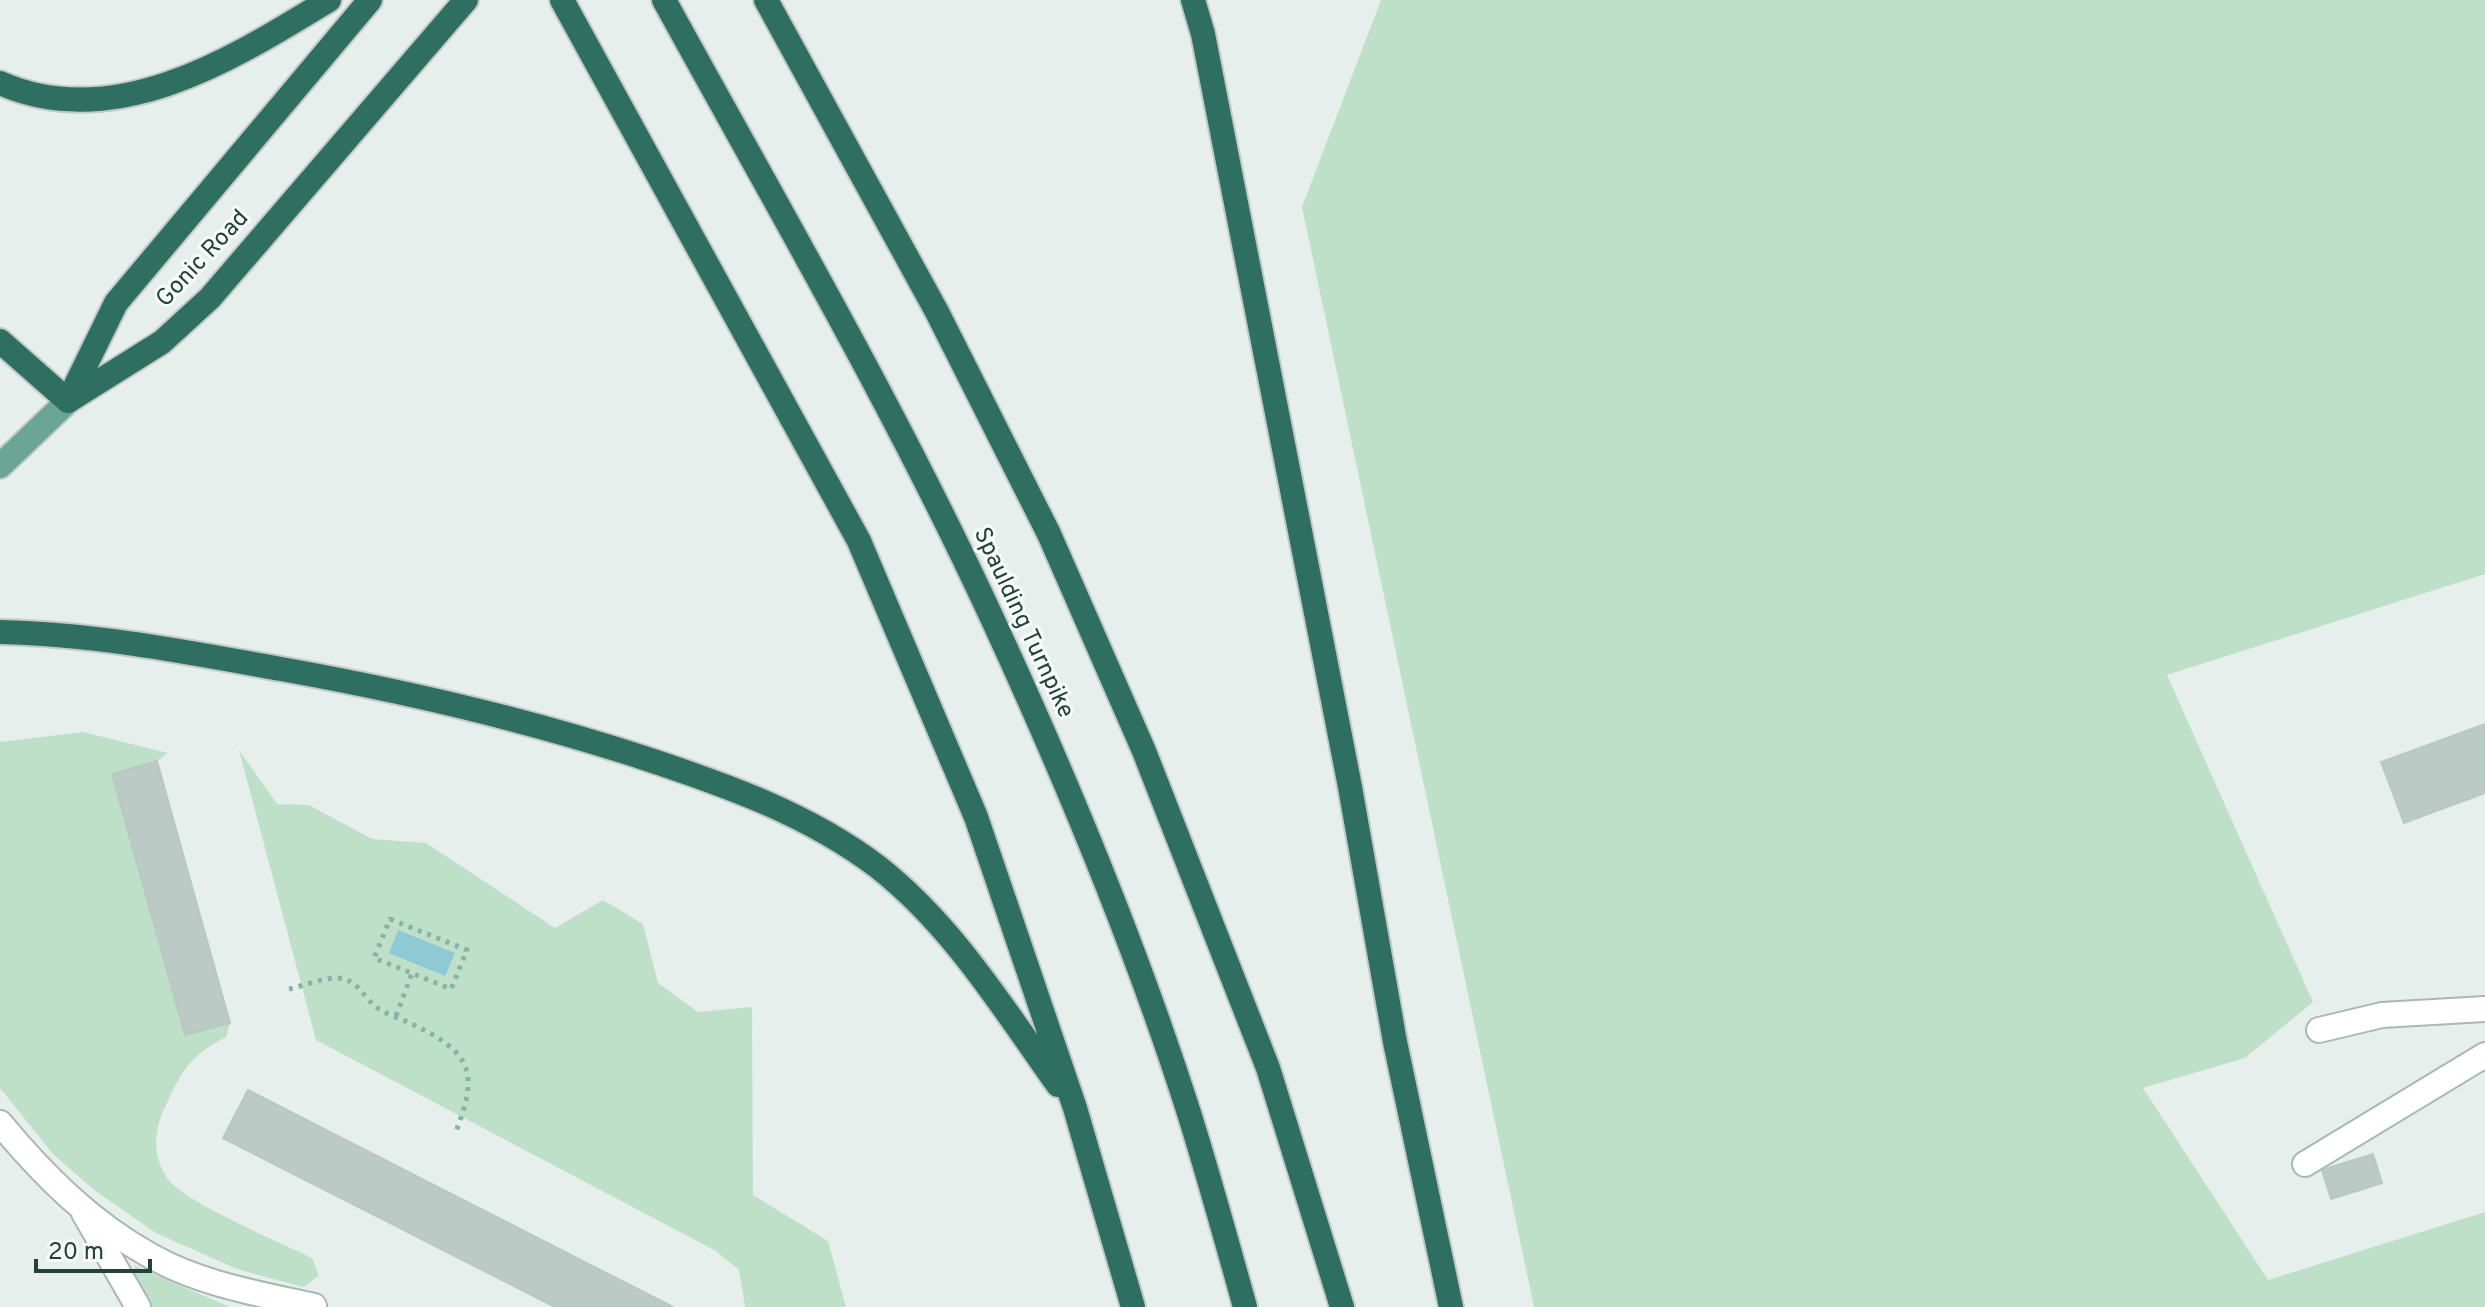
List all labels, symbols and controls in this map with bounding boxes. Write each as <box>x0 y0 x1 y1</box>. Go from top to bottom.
street label: Gonic Road <box>150 204 256 314</box>
street label: Spaulding Turnpike <box>966 523 1080 723</box>
scale bar <box>36 1223 150 1273</box>
text: 20 m <box>48 1238 104 1268</box>

